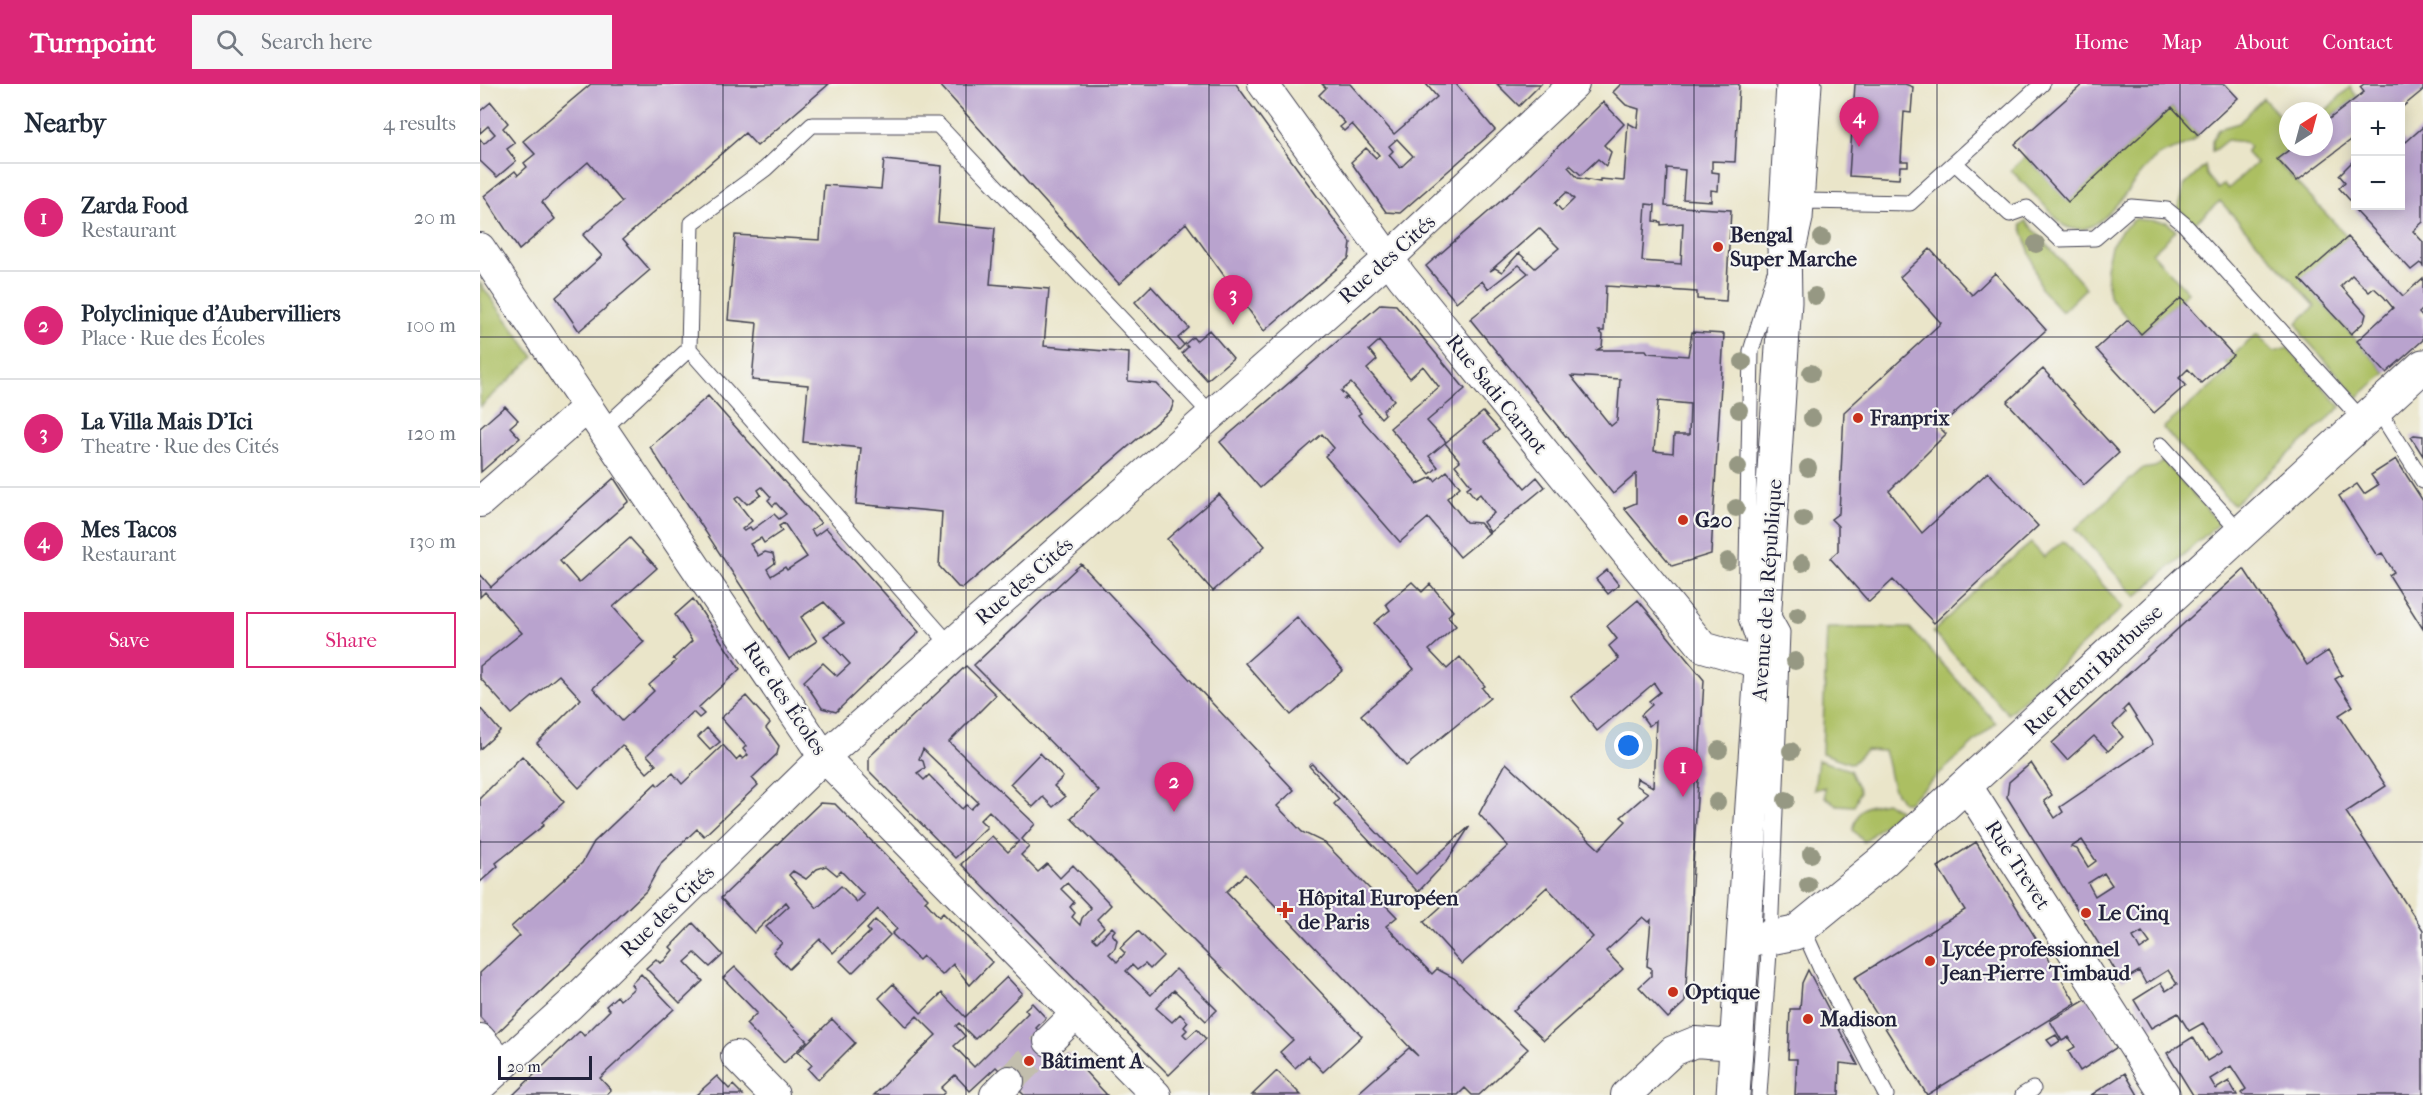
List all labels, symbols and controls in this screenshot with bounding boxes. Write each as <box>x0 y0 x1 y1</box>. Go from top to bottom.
search box <box>192 15 612 69</box>
text: Turnpoint <box>30 26 156 59</box>
icon: search <box>213 26 246 59</box>
text: Search here <box>261 29 372 55</box>
text: Home <box>2074 30 2129 54</box>
text: Map <box>2162 30 2202 54</box>
text: About <box>2235 30 2289 54</box>
text: Contact <box>2322 30 2393 54</box>
pin: 4 <box>1840 98 1878 147</box>
north arrow <box>2279 102 2333 156</box>
map controls <box>2351 102 2405 210</box>
button: + <box>2351 102 2405 156</box>
text: Nearby <box>24 108 106 139</box>
text: 4 results <box>383 112 456 135</box>
button: − <box>2351 156 2405 210</box>
text: Zarda Food <box>81 193 188 219</box>
text: 1 <box>40 206 47 229</box>
text: 20 m <box>414 206 456 229</box>
street label: Rue des Cités <box>1334 209 1440 309</box>
text: Restaurant <box>81 219 177 242</box>
place label: Bengal Super Marche <box>1730 223 1858 271</box>
marker: Bengal Super Marche <box>1711 240 1725 254</box>
pin: 3 <box>1214 276 1252 325</box>
text: Polyclinique d'Aubervilliers <box>81 301 341 327</box>
text: 2 <box>38 314 49 337</box>
text: 100 m <box>406 314 456 337</box>
text: Place · Rue des Écoles <box>81 327 265 350</box>
street label: Rue Sadi Carnot <box>1441 329 1553 459</box>
place label: Franprix <box>1869 406 1950 430</box>
text: La Villa Mais D’Ici <box>81 409 253 435</box>
marker: Franprix <box>1851 411 1865 425</box>
text: 3 <box>39 422 48 445</box>
text: 120 m <box>407 422 456 445</box>
text: Theatre · Rue des Cités <box>81 435 279 458</box>
street label: Avenue de la République <box>1747 478 1787 703</box>
place label: G20 <box>1695 508 1732 532</box>
marker: G20 <box>1676 513 1690 527</box>
text: Mes Tacos <box>81 517 177 543</box>
text: 4 <box>38 530 49 553</box>
text: 130 m <box>409 530 456 553</box>
street label: Rue des Cités <box>970 532 1078 630</box>
text: Restaurant <box>81 543 177 566</box>
street label: Rue Henri Barbusse <box>2019 599 2167 741</box>
button: Save <box>24 612 234 668</box>
button: Share <box>246 612 456 668</box>
street label: Rue des Écoles <box>738 637 832 760</box>
your location <box>1614 731 1643 760</box>
pin: 1 <box>1664 748 1702 797</box>
pin: 2 <box>1154 762 1194 812</box>
street label: Rue Trevet <box>1980 816 2056 914</box>
street label: Rue des Cités <box>615 860 719 962</box>
place label: Hôpital Européen de Paris <box>1298 886 1459 934</box>
marker: Hôpital Européen de Paris <box>1276 901 1294 919</box>
place label: Le Cinq <box>2098 901 2170 925</box>
marker: Le Cinq <box>2079 906 2093 920</box>
place label: Lycée professionnel Jean-Pierre Timbaud <box>1940 937 2131 985</box>
marker: Lycée professionnel Jean-Pierre Timbaud <box>1923 954 1937 968</box>
place label: Optique <box>1685 980 1760 1004</box>
marker: Optique <box>1666 985 1680 999</box>
place label: Madison <box>1819 1007 1898 1031</box>
marker: Madison <box>1801 1012 1815 1026</box>
place label: Bâtiment A <box>1041 1049 1145 1073</box>
scale bar <box>498 1053 592 1080</box>
marker: Bâtiment A <box>1022 1054 1036 1068</box>
text: 20 m <box>507 1057 541 1076</box>

